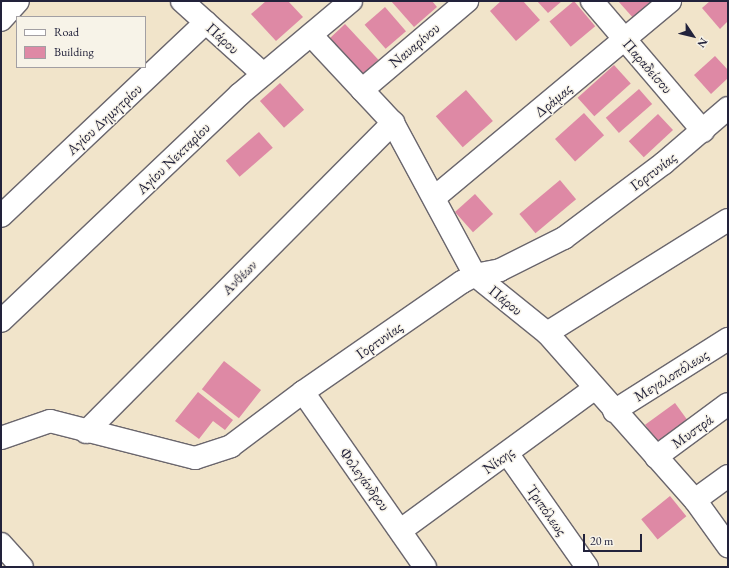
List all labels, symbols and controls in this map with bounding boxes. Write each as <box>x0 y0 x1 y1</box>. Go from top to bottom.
legend <box>16 16 146 68</box>
north arrow <box>673 16 713 56</box>
street label: Πάρου <box>203 19 243 57</box>
street label: Ναυαρίνου <box>385 19 443 71</box>
text: Road <box>54 24 79 40</box>
street label: Παραδείσου <box>619 35 677 97</box>
text: N <box>695 35 711 51</box>
text: Building <box>54 44 94 60</box>
street label: Δράμας <box>531 79 575 121</box>
street label: Αγίου Δημητρίου <box>63 80 145 158</box>
street label: Αγίου Νεκταρίου <box>133 118 213 198</box>
street label: Γορτυνίας <box>626 148 680 194</box>
street label: Ανθέων <box>218 256 260 298</box>
street label: Πάρου <box>486 281 526 319</box>
street label: Γορτυνίας <box>352 317 406 363</box>
street label: Μεγαλοπόλεως <box>631 345 711 405</box>
street label: Μυστρά <box>668 410 716 452</box>
street label: Νίκης <box>479 443 517 477</box>
street label: Φολεγάνδρου <box>336 444 394 514</box>
street label: Τριπόλεως <box>523 481 571 539</box>
scale bar <box>585 526 644 552</box>
text: 20 m <box>590 533 613 549</box>

